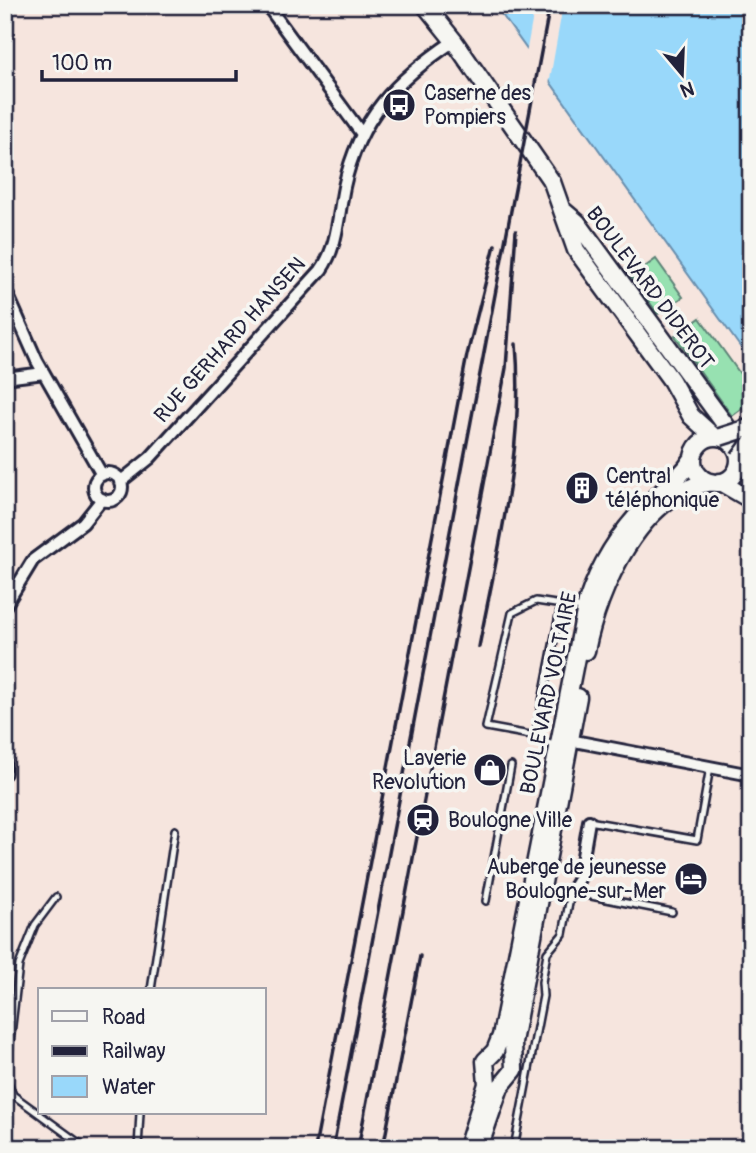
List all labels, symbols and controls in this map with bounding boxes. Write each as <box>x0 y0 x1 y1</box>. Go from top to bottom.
scale bar <box>42 38 236 82</box>
north arrow <box>648 38 718 108</box>
text: 100 m <box>52 50 112 77</box>
text: N <box>677 76 697 103</box>
place label: Caserne des Pompiers <box>424 80 532 131</box>
bus stop icon: Caserne des Pompiers <box>380 86 418 124</box>
street label: BOULEVARD DIDEROT <box>580 201 720 375</box>
street label: RUE GERHARD HANSEN <box>148 251 312 429</box>
place label: Central téléphonique <box>605 463 720 514</box>
building icon: Central téléphonique <box>563 469 601 507</box>
street label: BOULEVARD VOLTAIRE <box>514 589 584 797</box>
place label: Laverie Revolution <box>372 745 467 796</box>
shop icon: Laverie Revolution <box>471 751 509 789</box>
station icon: Boulogne Ville <box>404 801 442 839</box>
place label: Boulogne Ville <box>448 807 573 834</box>
place label: Auberge de jeunesse Boulogne-sur-Mer <box>486 854 667 905</box>
hotel icon: Auberge de jeunesse Boulogne-sur-Mer <box>672 860 710 898</box>
legend <box>38 988 266 1114</box>
text: Road <box>102 1004 146 1031</box>
text: Railway <box>102 1038 166 1065</box>
text: Water <box>102 1074 156 1101</box>

